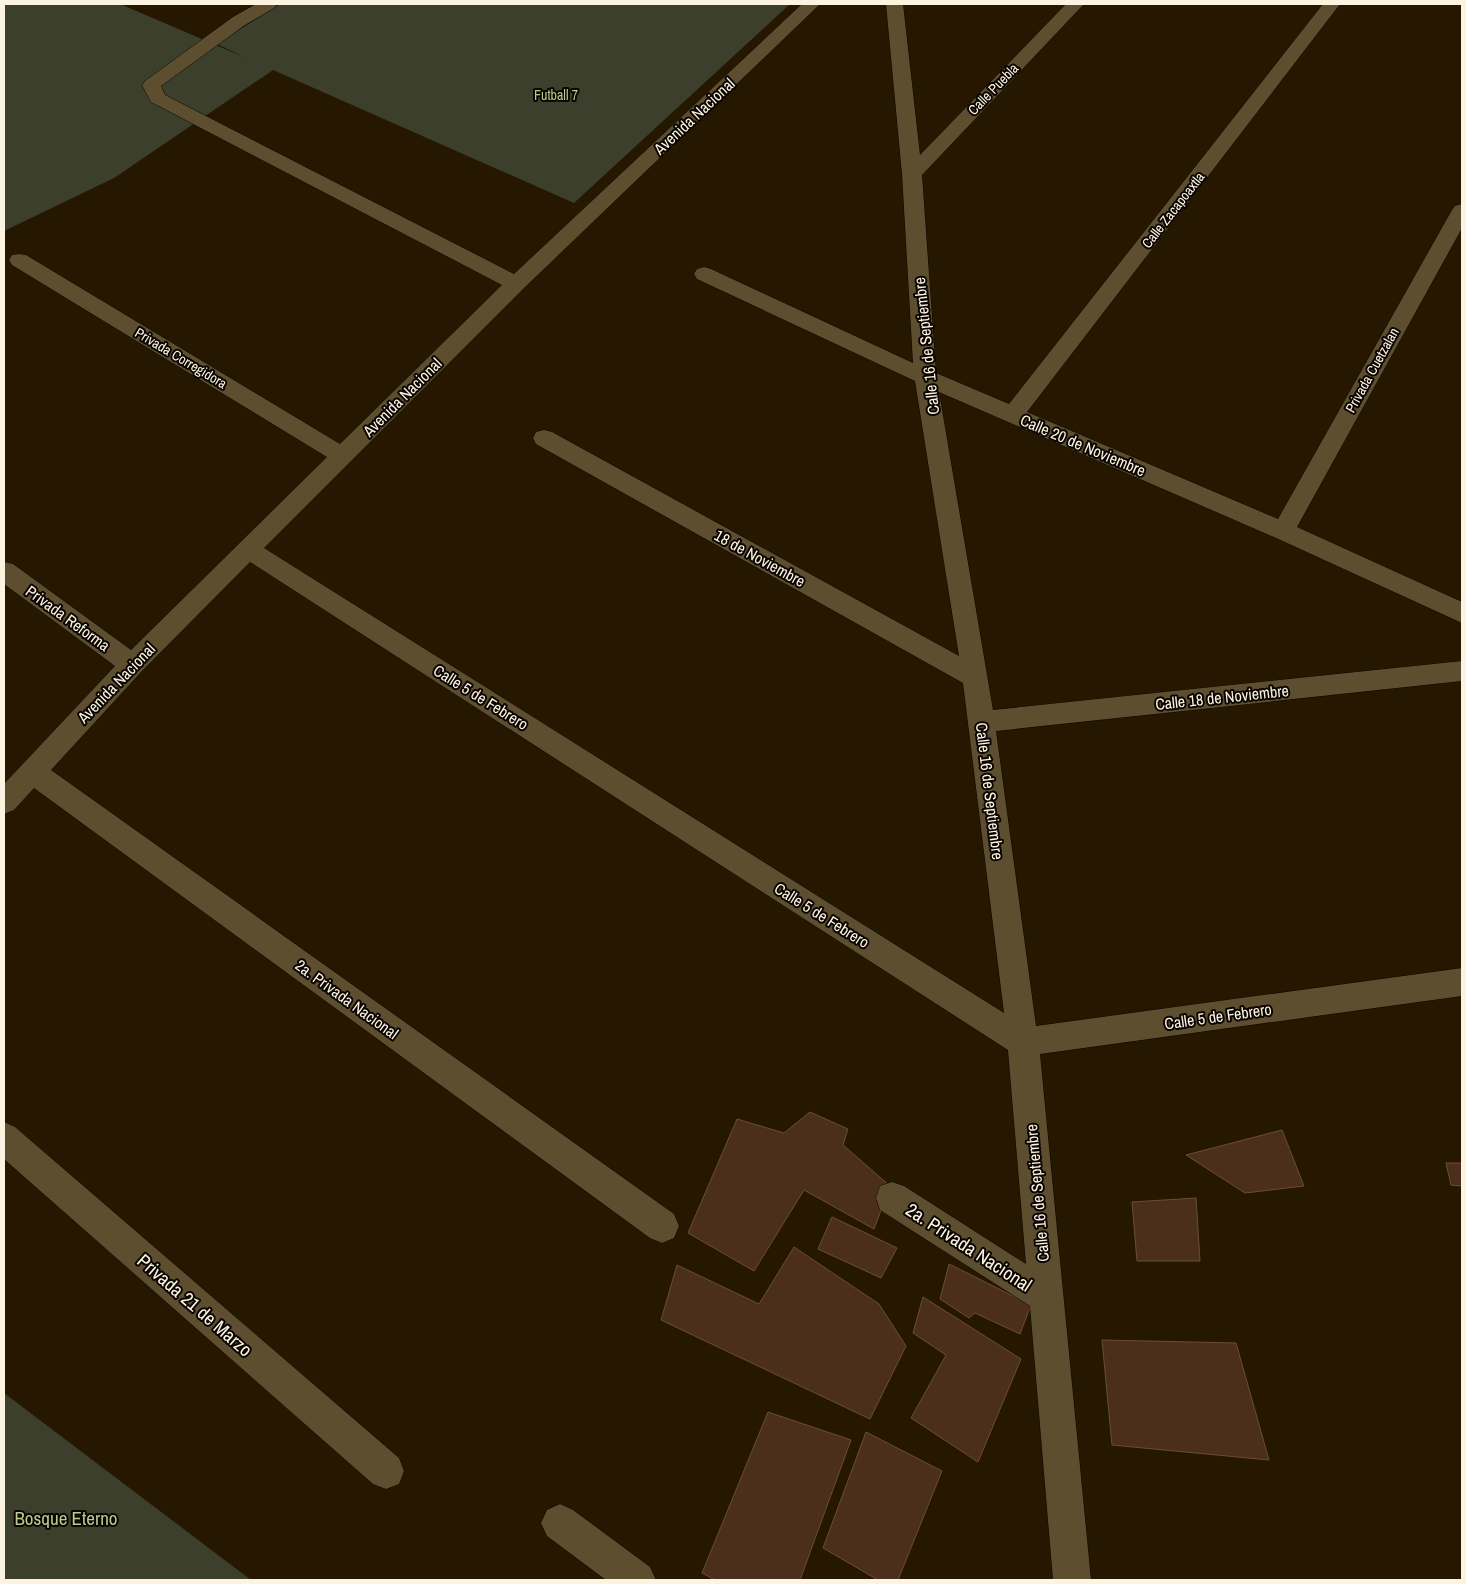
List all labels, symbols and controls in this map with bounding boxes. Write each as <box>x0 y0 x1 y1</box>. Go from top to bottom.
street label: Calle Puebla <box>964 59 1023 119</box>
street label: Avenida Nacional <box>648 73 739 160</box>
park label: Futball 7 <box>534 86 578 104</box>
street label: Calle Zacapoaxtla <box>1138 168 1209 252</box>
street label: Calle 16 de Septiembre <box>908 276 944 416</box>
street label: Privada Corregidora <box>132 323 231 393</box>
street label: Privada Cuetzalan <box>1341 324 1403 416</box>
street label: Avenida Nacional <box>357 353 446 442</box>
street label: Calle 20 de Noviembre <box>1017 409 1149 481</box>
street label: 18 de Noviembre <box>711 524 809 592</box>
street label: Privada Reforma <box>21 580 115 656</box>
street label: Avenida Nacional <box>71 638 160 729</box>
street label: Calle 5 de Febrero <box>429 659 533 735</box>
street label: Calle 18 de Noviembre <box>1154 679 1290 715</box>
street label: Calle 16 de Septiembre <box>971 721 1009 861</box>
street label: Calle 5 de Febrero <box>770 877 874 953</box>
street label: 2a. Privada Nacional <box>291 954 403 1044</box>
street label: Calle 5 de Febrero <box>1163 998 1273 1034</box>
street label: Calle 16 de Septiembre <box>1020 1123 1054 1263</box>
street label: 2a. Privada Nacional <box>901 1196 1037 1298</box>
street label: Privada 21 de Marzo <box>132 1248 258 1362</box>
park label: Bosque Eterno <box>14 1505 118 1531</box>

